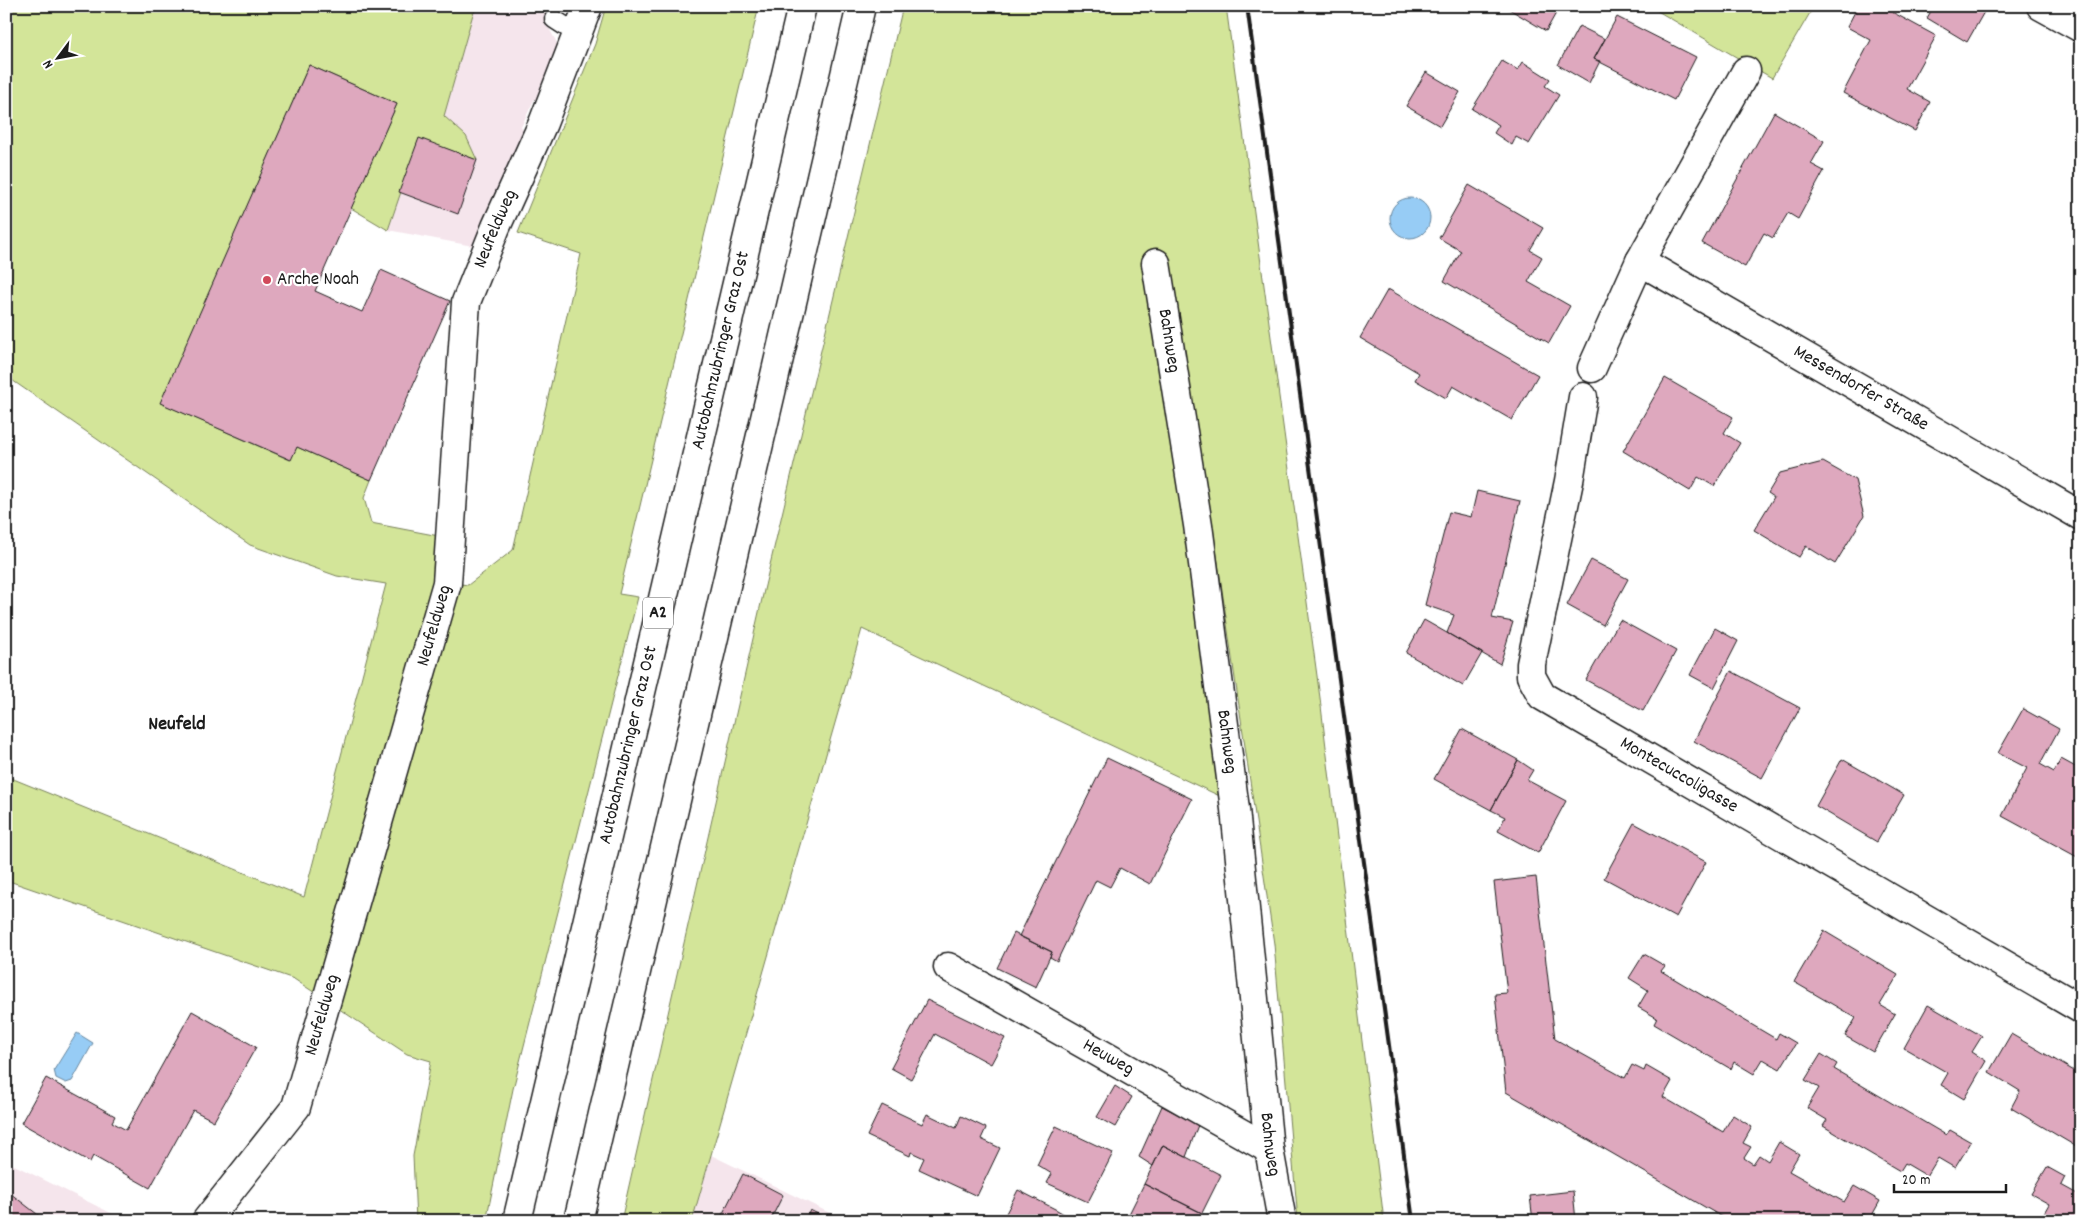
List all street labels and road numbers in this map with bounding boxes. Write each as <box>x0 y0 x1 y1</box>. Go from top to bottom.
street label: Neufeldweg <box>467 185 525 273</box>
street label: Autobahnzubringer Graz Ost <box>685 249 757 452</box>
street label: Bahnweg <box>1150 307 1187 375</box>
street label: Messendorfer Straße <box>1788 339 1933 438</box>
street label: Neufeldweg <box>410 582 459 670</box>
road number: A2 <box>643 598 673 628</box>
street label: Autobahnzubringer Graz Ost <box>592 643 665 847</box>
street label: Bahnweg <box>1209 708 1244 775</box>
street label: Montecuccoligasse <box>1614 730 1743 820</box>
street label: Neufeldweg <box>298 971 347 1059</box>
street label: Heuweg <box>1077 1032 1139 1083</box>
street label: Bahnweg <box>1252 1111 1287 1179</box>

